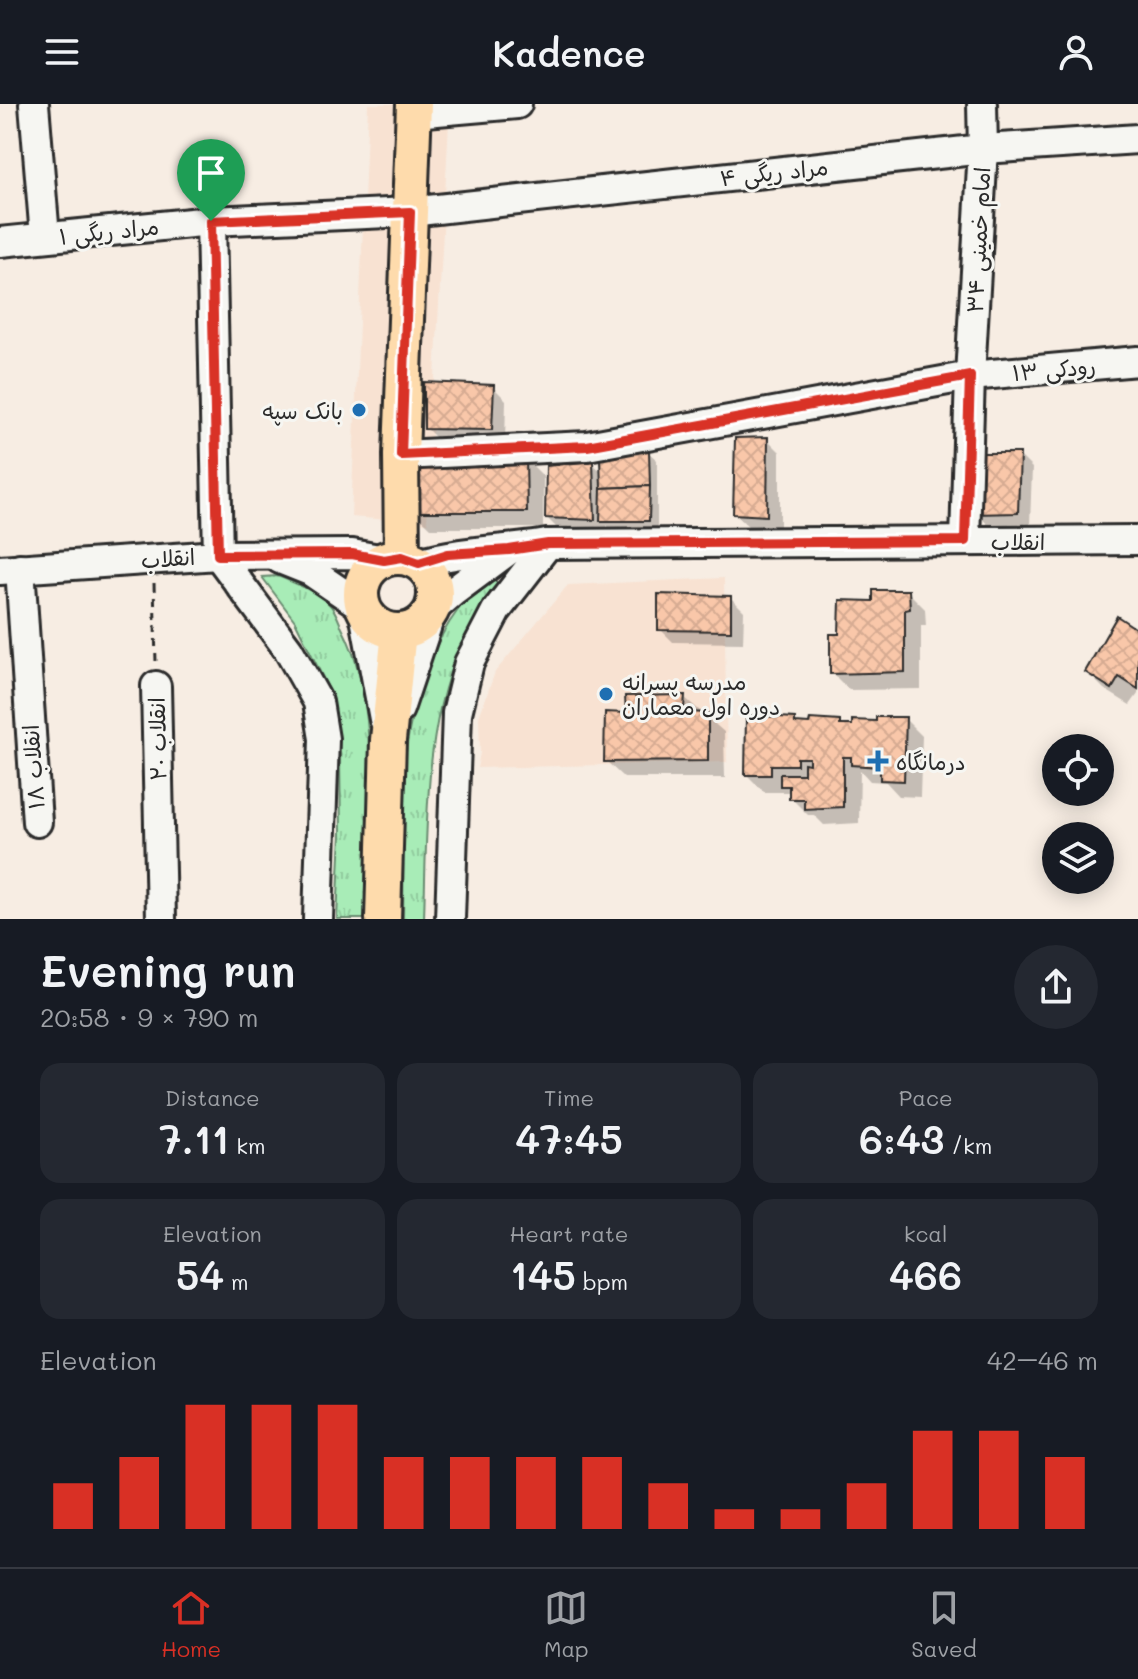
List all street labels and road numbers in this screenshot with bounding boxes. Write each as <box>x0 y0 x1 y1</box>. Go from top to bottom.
street label: مراد ریگی ۴ <box>718 152 830 193</box>
street label: امام خمینی ۳۴ <box>960 166 999 314</box>
street label: مراد ریگی ۱ <box>58 211 160 252</box>
street label: رودکی ۱۳ <box>1011 351 1097 388</box>
street label: انقلاب <box>991 527 1045 556</box>
street label: انقلاب <box>140 542 196 574</box>
street label: انقلاب ۲۰ <box>142 697 172 781</box>
street label: انقلاب ۱۸ <box>16 724 50 810</box>

